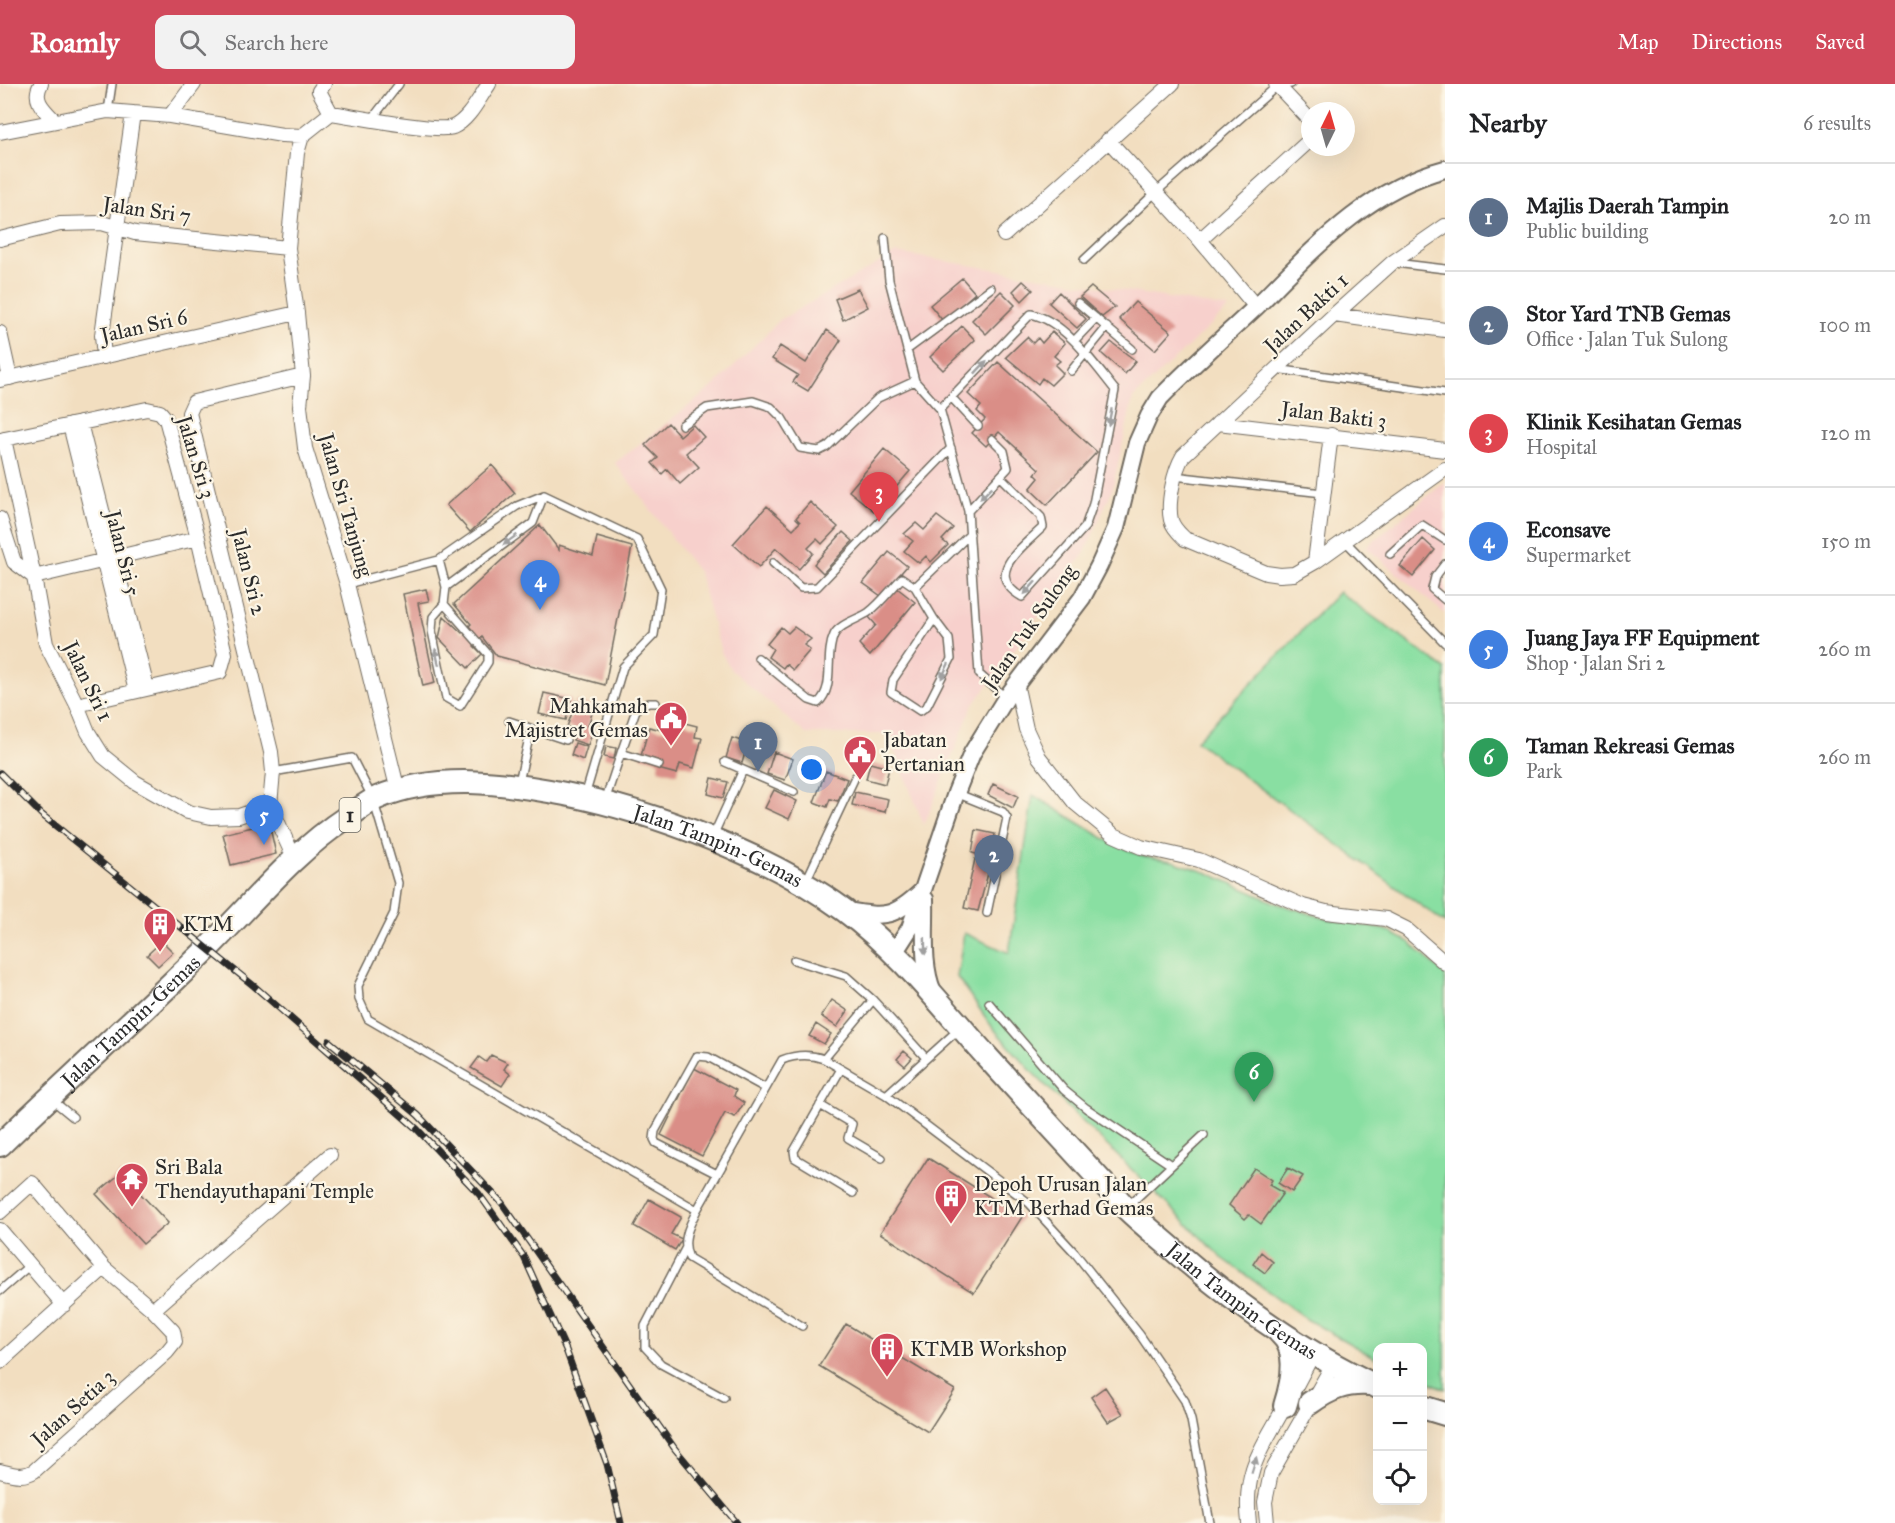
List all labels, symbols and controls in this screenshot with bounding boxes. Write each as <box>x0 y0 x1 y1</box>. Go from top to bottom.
search box <box>155 15 575 69</box>
text: Roamly <box>30 25 119 60</box>
icon: search <box>176 26 209 59</box>
text: Search here <box>224 29 328 56</box>
text: Map <box>1618 29 1659 55</box>
text: Directions <box>1692 29 1782 55</box>
text: Saved <box>1815 29 1865 55</box>
north arrow <box>1301 102 1355 156</box>
text: Nearby <box>1469 107 1547 139</box>
text: 6 results <box>1803 111 1871 135</box>
street label: Jalan Sri 7 <box>99 191 193 229</box>
text: Majlis Daerah Tampin <box>1526 192 1729 219</box>
text: 1 <box>1485 205 1492 229</box>
text: 20 m <box>1828 205 1871 229</box>
text: Public building <box>1526 219 1648 243</box>
street label: Jalan Bakti 1 <box>1257 267 1354 360</box>
text: Stor Yard TNB Gemas <box>1526 300 1731 327</box>
street label: Jalan Sri 6 <box>96 303 191 349</box>
text: 2 <box>1484 313 1493 337</box>
text: 100 m <box>1819 313 1871 337</box>
text: Office · Jalan Tuk Sulong <box>1526 327 1727 351</box>
one-way arrow <box>974 360 987 375</box>
street label: Jalan Bakti 3 <box>1278 395 1388 434</box>
one-way arrow <box>1105 408 1114 427</box>
text: Klinik Kesihatan Gemas <box>1526 408 1741 435</box>
street label: Jalan Sri 3 <box>170 410 221 502</box>
text: 3 <box>1485 421 1493 445</box>
text: 120 m <box>1820 421 1871 445</box>
street label: Jalan Sri Tanjung <box>313 428 379 580</box>
text: Hospital <box>1526 435 1597 459</box>
pin: 3 <box>860 472 898 522</box>
one-way arrow <box>979 485 993 499</box>
street label: Jalan Sri 5 <box>99 506 146 599</box>
text: Econsave <box>1526 516 1611 543</box>
street label: Jalan Sri 2 <box>225 524 272 618</box>
text: 4 <box>1483 529 1494 553</box>
text: 150 m <box>1821 529 1871 553</box>
one-way arrow <box>503 534 519 546</box>
text: Supermarket <box>1526 543 1631 567</box>
street label: Jalan Tuk Sulong <box>975 559 1082 697</box>
pin: 4 <box>520 560 560 610</box>
one-way arrow <box>1024 580 1037 595</box>
text: Juang Jaya FF Equipment <box>1526 624 1760 651</box>
street label: Jalan Sri 1 <box>57 635 119 725</box>
text: 5 <box>1484 637 1493 661</box>
text: 260 m <box>1818 637 1871 661</box>
one-way arrow <box>432 647 441 666</box>
text: Shop · Jalan Sri 2 <box>1526 651 1665 675</box>
one-way arrow <box>940 662 950 679</box>
place label: Mahkamah Majistret Gemas <box>505 693 648 743</box>
public building icon: Mahkamah Majistret Gemas <box>653 700 689 747</box>
pin: 1 <box>738 722 777 772</box>
place label: Jabatan Pertanian <box>881 727 965 777</box>
text: Taman Rekreasi Gemas <box>1526 732 1735 759</box>
public building icon: Jabatan Pertanian <box>842 734 878 781</box>
text: 6 <box>1483 745 1494 769</box>
text: 260 m <box>1818 745 1871 769</box>
your location <box>797 755 826 784</box>
text: Park <box>1526 759 1562 783</box>
pin: 5 <box>244 796 284 845</box>
road number: 1 <box>340 798 360 832</box>
street label: Jalan Tampin-Gemas <box>628 798 807 893</box>
pin: 2 <box>974 836 1014 885</box>
building icon: KTM <box>142 906 178 953</box>
place label: KTM <box>183 911 234 937</box>
one-way arrow <box>921 936 930 955</box>
street label: Jalan Tampin-Gemas <box>54 950 206 1094</box>
pin: 6 <box>1234 1052 1274 1102</box>
place label: Sri Bala Thendayuthapani Temple <box>155 1154 374 1204</box>
temple icon: Sri Bala Thendayuthapani Temple <box>114 1161 150 1208</box>
place label: Depoh Urusan Jalan KTM Berhad Gemas <box>974 1171 1153 1221</box>
building icon: Depoh Urusan Jalan KTM Berhad Gemas <box>933 1178 969 1225</box>
street label: Jalan Tampin-Gemas <box>1159 1235 1322 1365</box>
building icon: KTMB Workshop <box>869 1331 905 1378</box>
place label: KTMB Workshop <box>910 1336 1067 1362</box>
map controls <box>1373 1343 1427 1505</box>
button: + <box>1373 1343 1427 1397</box>
street label: Jalan Setia 3 <box>24 1364 120 1454</box>
button: − <box>1373 1397 1427 1451</box>
button: locate <box>1373 1451 1427 1505</box>
one-way arrow <box>1250 1456 1259 1474</box>

